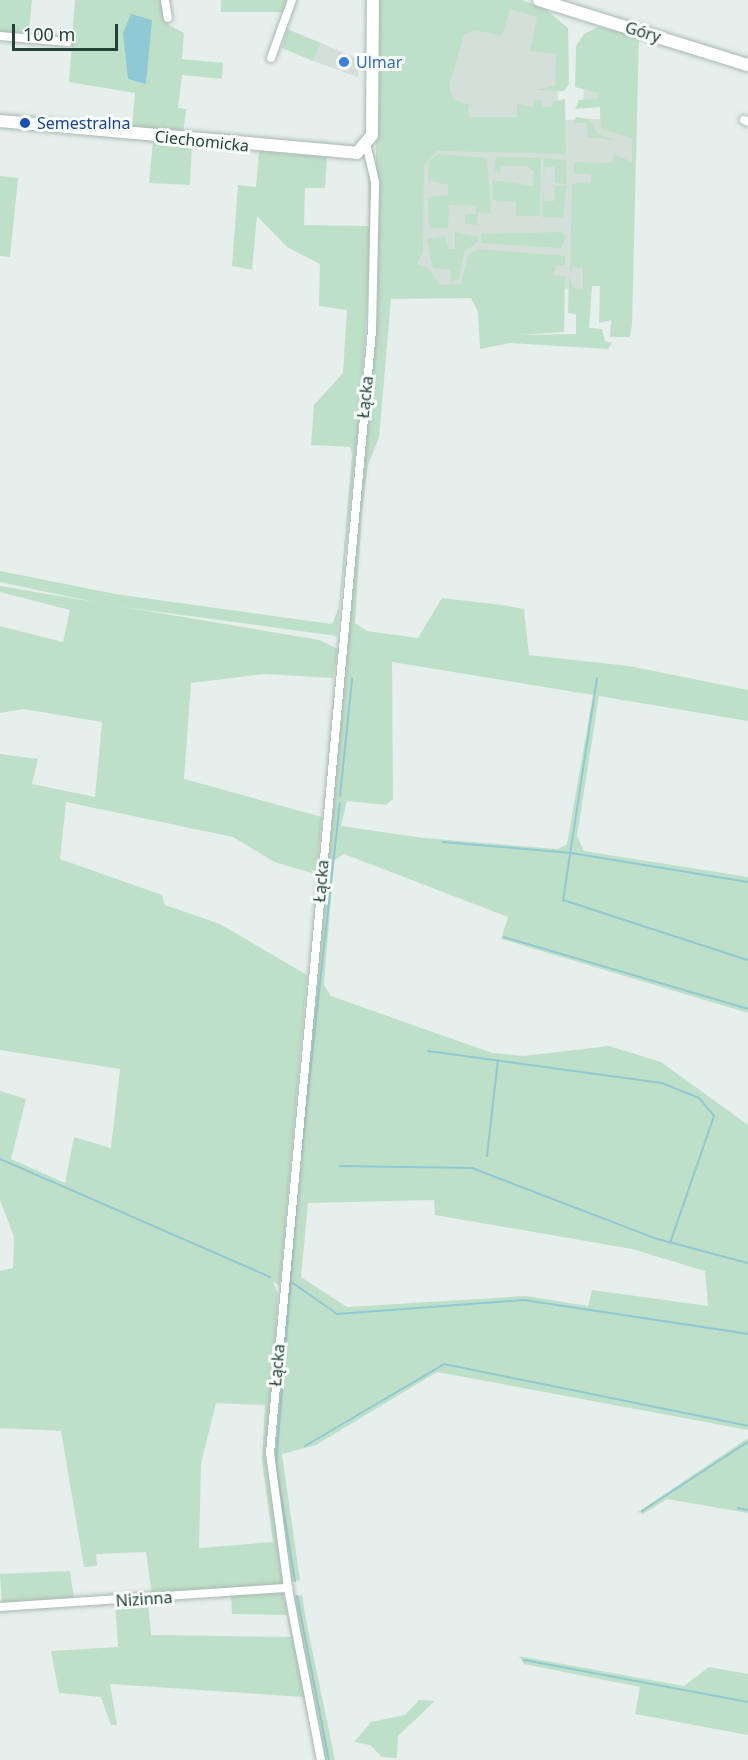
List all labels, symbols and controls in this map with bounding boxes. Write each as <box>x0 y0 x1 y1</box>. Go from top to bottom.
scale bar <box>15 12 122 50</box>
street label: Góry <box>623 18 663 46</box>
text: 100 m <box>23 22 75 46</box>
place label: Ulmar <box>356 52 402 72</box>
marker: Ulmar <box>337 55 351 69</box>
place label: Semestralna <box>37 113 130 133</box>
marker: Semestralna <box>18 116 32 130</box>
street label: Ciechomicka <box>154 126 250 156</box>
street label: Łącka <box>353 375 377 419</box>
street label: Łącka <box>310 859 332 903</box>
street label: Łącka <box>266 1343 288 1387</box>
street label: Nizinna <box>115 1587 173 1611</box>

